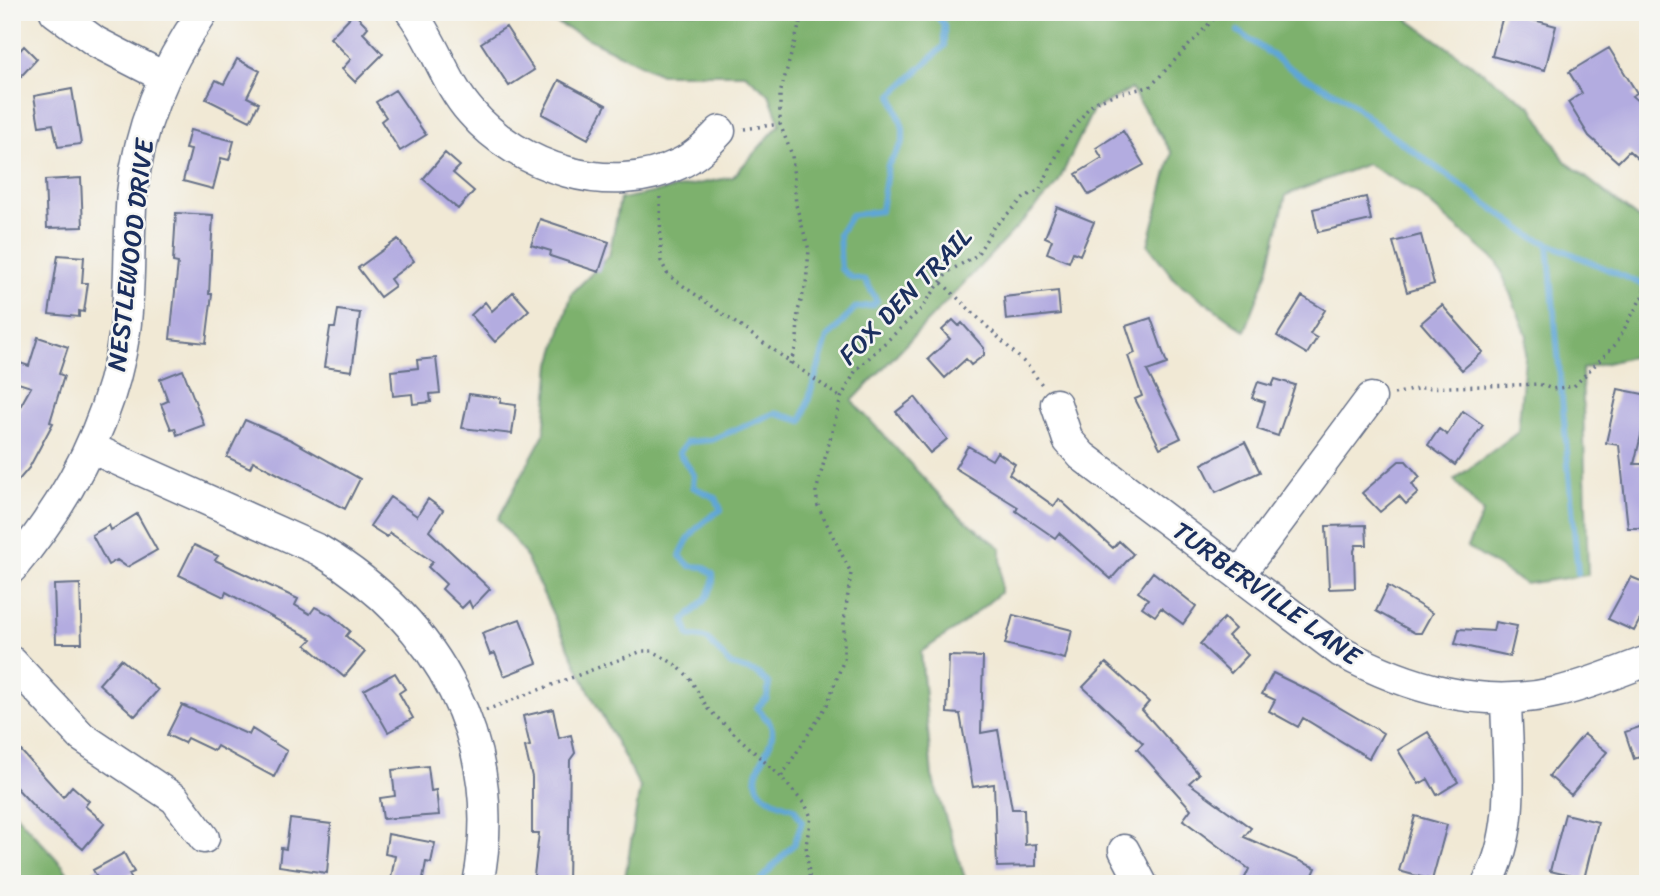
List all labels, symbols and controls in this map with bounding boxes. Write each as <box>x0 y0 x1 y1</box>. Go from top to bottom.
street label: NESTLEWOOD DRIVE <box>93 135 167 374</box>
street label: FOX DEN TRAIL <box>827 216 983 376</box>
street label: TURBERVILLE LANE <box>1163 508 1373 679</box>

